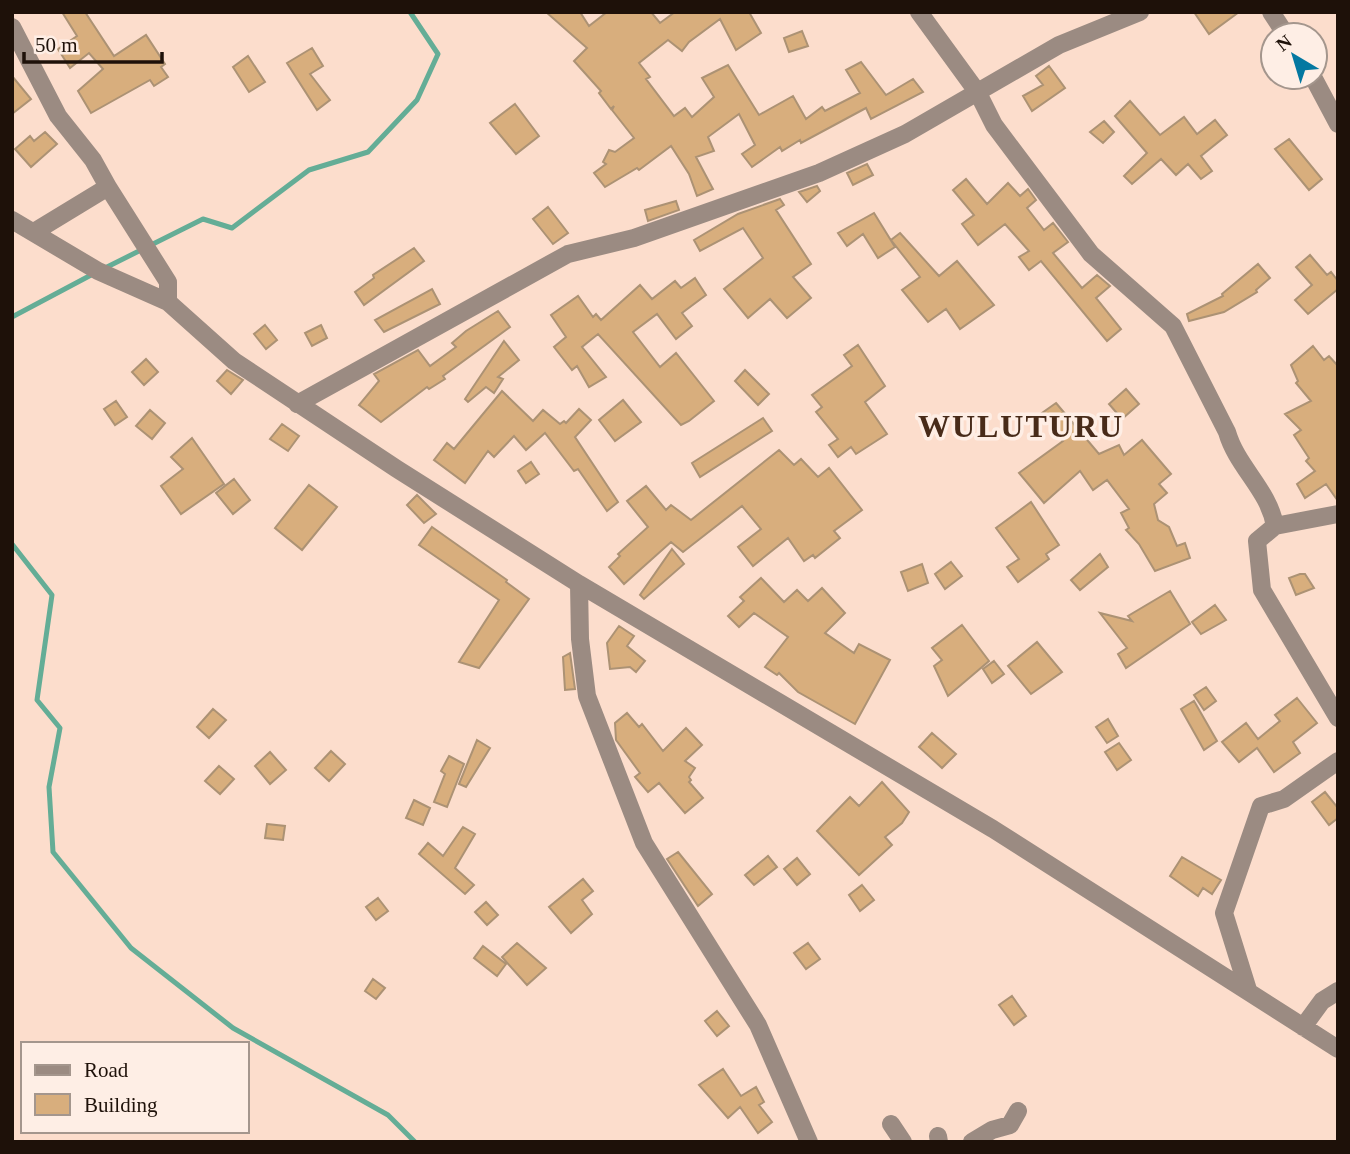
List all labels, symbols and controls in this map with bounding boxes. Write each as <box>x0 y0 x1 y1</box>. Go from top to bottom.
scale bar <box>24 21 163 65</box>
north arrow <box>1259 21 1329 91</box>
text: N <box>1272 30 1296 55</box>
text: 50 m <box>35 33 78 57</box>
district label: WULUTURU <box>918 408 1124 444</box>
legend <box>21 1042 248 1133</box>
text: Road <box>84 1058 129 1082</box>
text: Building <box>84 1093 158 1117</box>

